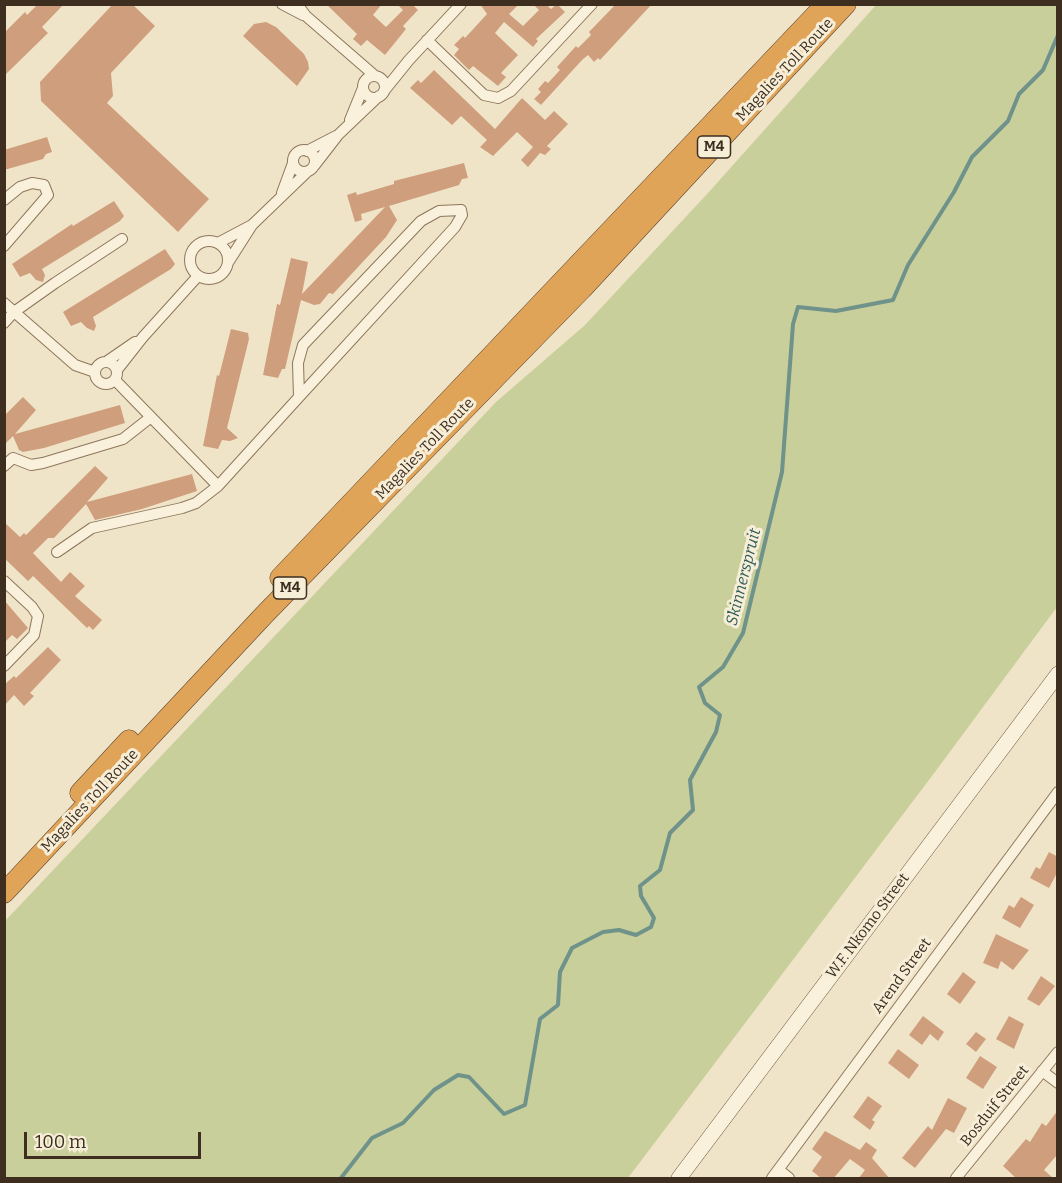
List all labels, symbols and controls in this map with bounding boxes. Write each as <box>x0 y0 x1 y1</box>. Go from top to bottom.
street label: Magalies Toll Route <box>733 15 837 125</box>
road number: M4 <box>698 136 730 158</box>
street label: Magalies Toll Route <box>372 395 478 503</box>
water label: Skinnerspruit <box>723 527 765 627</box>
road number: M4 <box>274 577 306 599</box>
street label: Magalies Toll Route <box>38 746 142 856</box>
street label: W.F. Nkomo Street <box>823 870 913 982</box>
street label: Arend Street <box>869 935 935 1017</box>
street label: Bosduif Street <box>957 1062 1033 1150</box>
scale bar <box>27 1120 204 1158</box>
text: 100 m <box>35 1131 86 1153</box>

